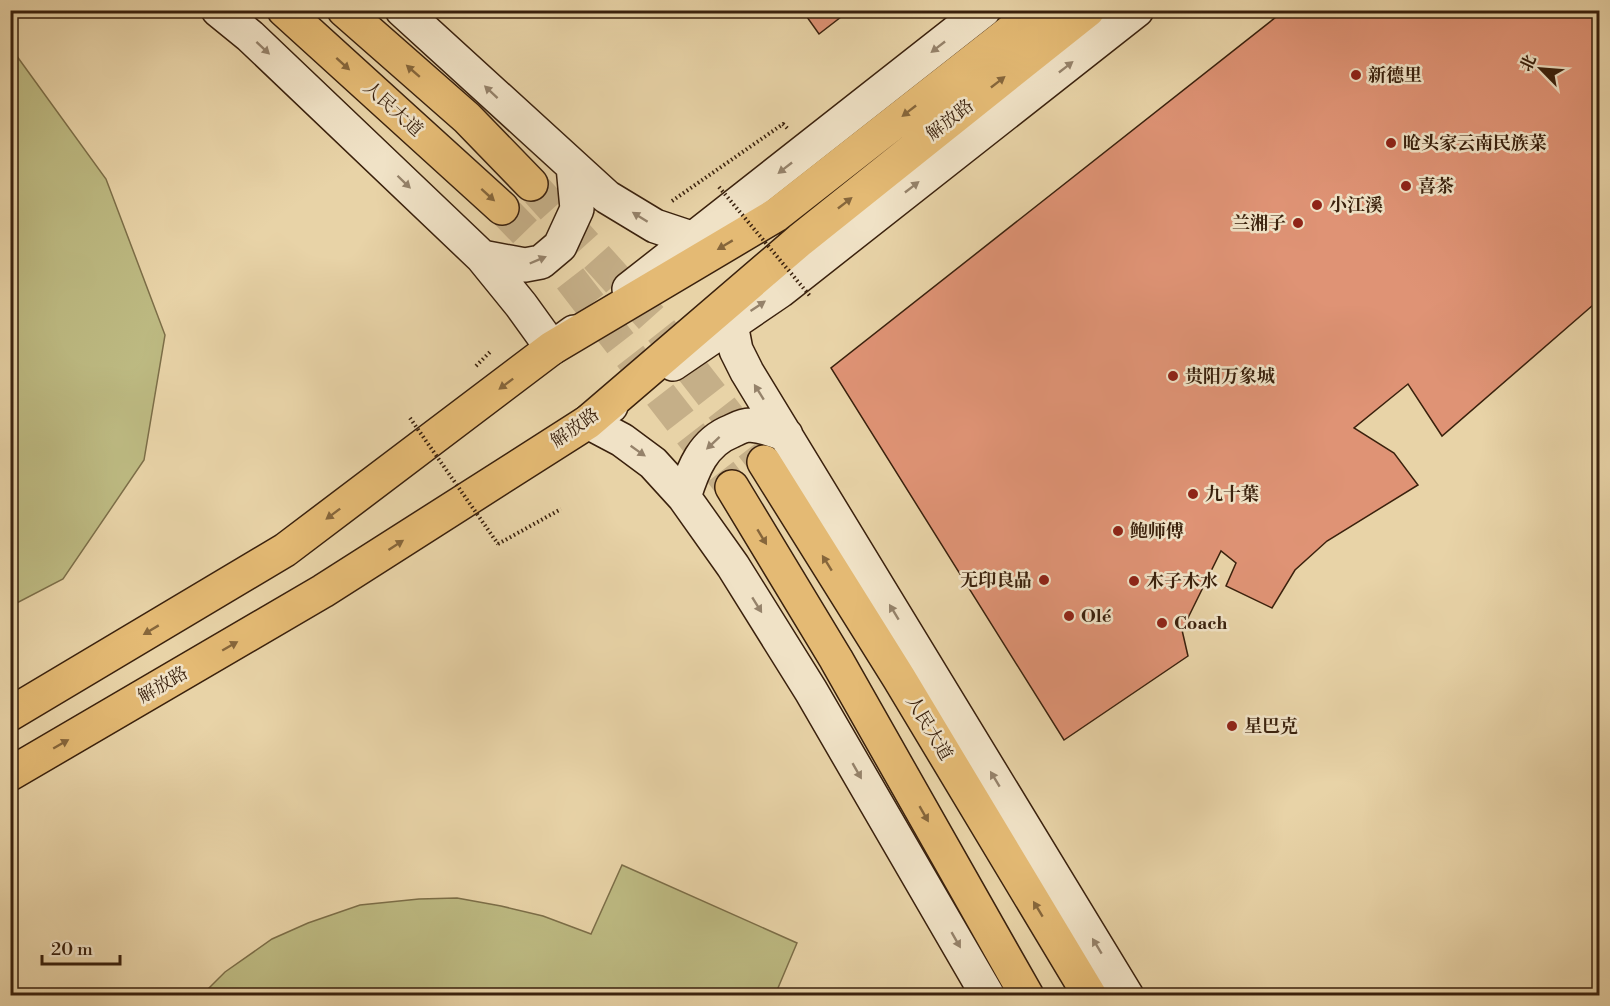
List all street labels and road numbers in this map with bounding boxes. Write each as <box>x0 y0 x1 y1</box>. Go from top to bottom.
street label: 人民大道 <box>359 76 427 142</box>
street label: 解放路 <box>922 94 978 146</box>
street label: 解放路 <box>546 403 604 453</box>
street label: 解放路 <box>134 662 192 708</box>
street label: 人民大道 <box>901 691 957 765</box>

